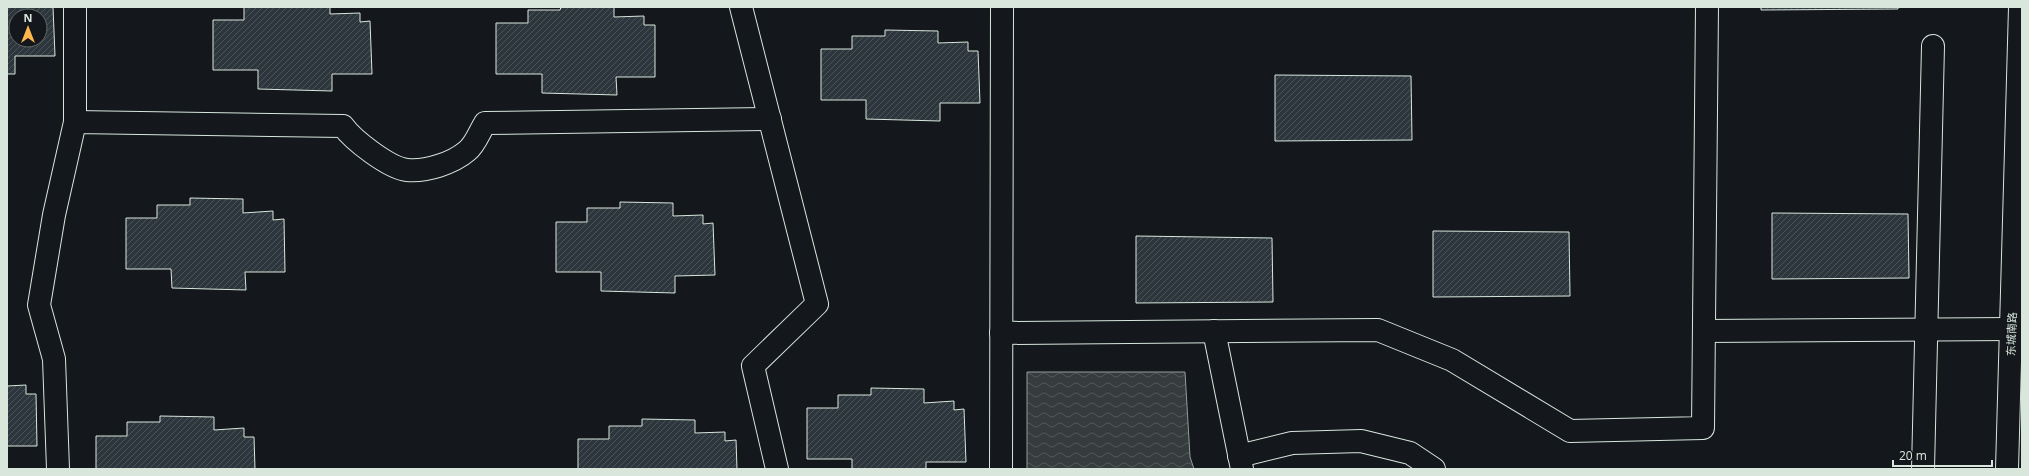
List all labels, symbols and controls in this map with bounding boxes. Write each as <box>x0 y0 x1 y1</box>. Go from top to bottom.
north arrow <box>8 8 48 48</box>
text: N <box>24 10 32 25</box>
street label: 东城南路 <box>2003 312 2019 356</box>
scale bar <box>1893 442 1992 468</box>
text: 20 m <box>1899 447 1927 464</box>

